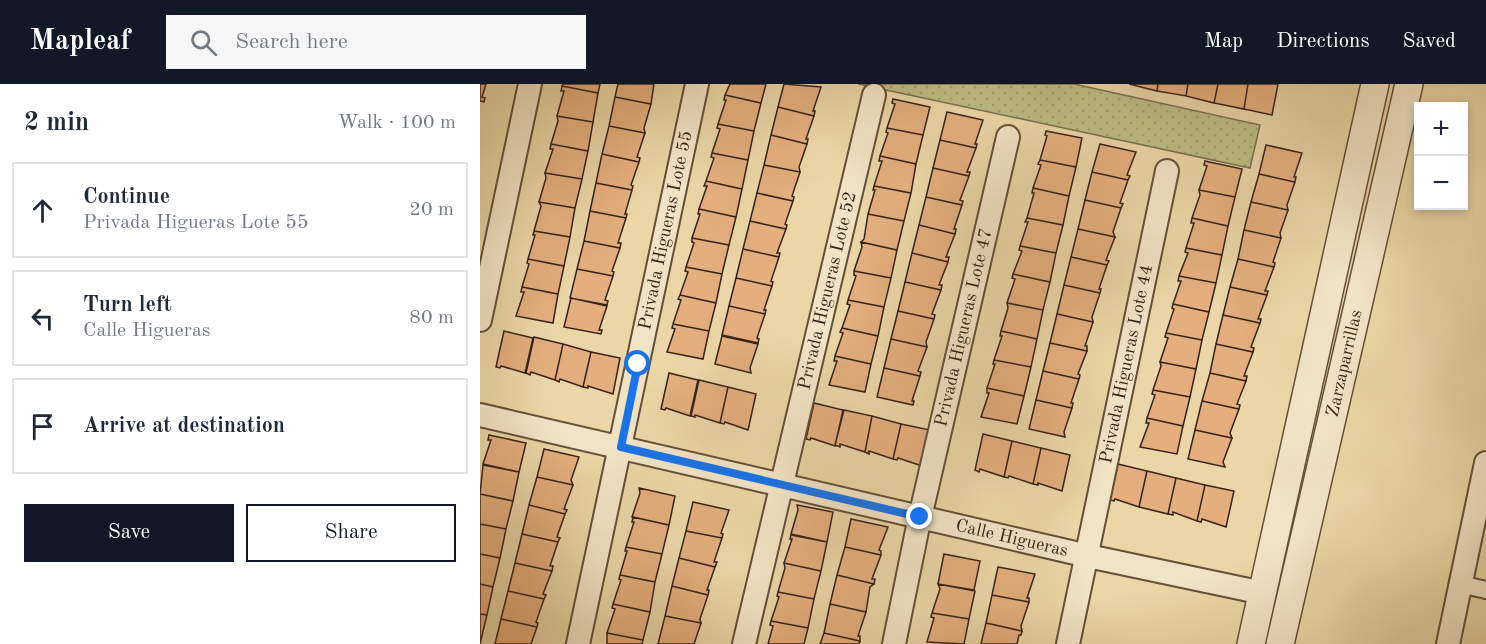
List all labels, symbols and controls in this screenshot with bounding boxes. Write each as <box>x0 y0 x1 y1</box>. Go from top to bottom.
search box <box>166 15 586 69</box>
icon: search <box>187 26 220 59</box>
text: Mapleaf <box>30 28 130 56</box>
text: Search here <box>235 31 348 53</box>
text: Map <box>1204 31 1243 52</box>
text: Directions <box>1276 31 1370 52</box>
text: Saved <box>1403 31 1456 52</box>
map controls <box>1414 102 1468 210</box>
button: + <box>1414 102 1468 156</box>
text: 2 min <box>24 110 89 136</box>
text: Walk · 100 m <box>337 113 456 133</box>
street label: Privada Higueras Lote 55 <box>636 129 696 331</box>
button: − <box>1414 156 1468 210</box>
text: Continue <box>83 186 170 208</box>
street label: Privada Higueras Lote 52 <box>795 190 860 392</box>
icon: ahead <box>26 194 59 227</box>
text: 20 m <box>409 200 454 220</box>
text: Privada Higueras Lote 55 <box>83 213 308 233</box>
street label: Privada Higueras Lote 47 <box>932 227 996 429</box>
street label: Privada Higueras Lote 44 <box>1097 263 1156 465</box>
text: Turn left <box>83 294 172 316</box>
icon: left <box>26 302 59 335</box>
text: 80 m <box>409 308 454 328</box>
street label: Zarzaparrillas <box>1324 308 1366 419</box>
text: Calle Higueras <box>83 321 210 341</box>
route start <box>624 350 650 376</box>
icon: arrive <box>26 410 59 443</box>
text: Arrive at destination <box>83 415 285 437</box>
route end <box>906 503 932 529</box>
button: Save <box>24 504 234 562</box>
button: Share <box>246 504 456 562</box>
street label: Calle Higueras <box>954 517 1070 560</box>

